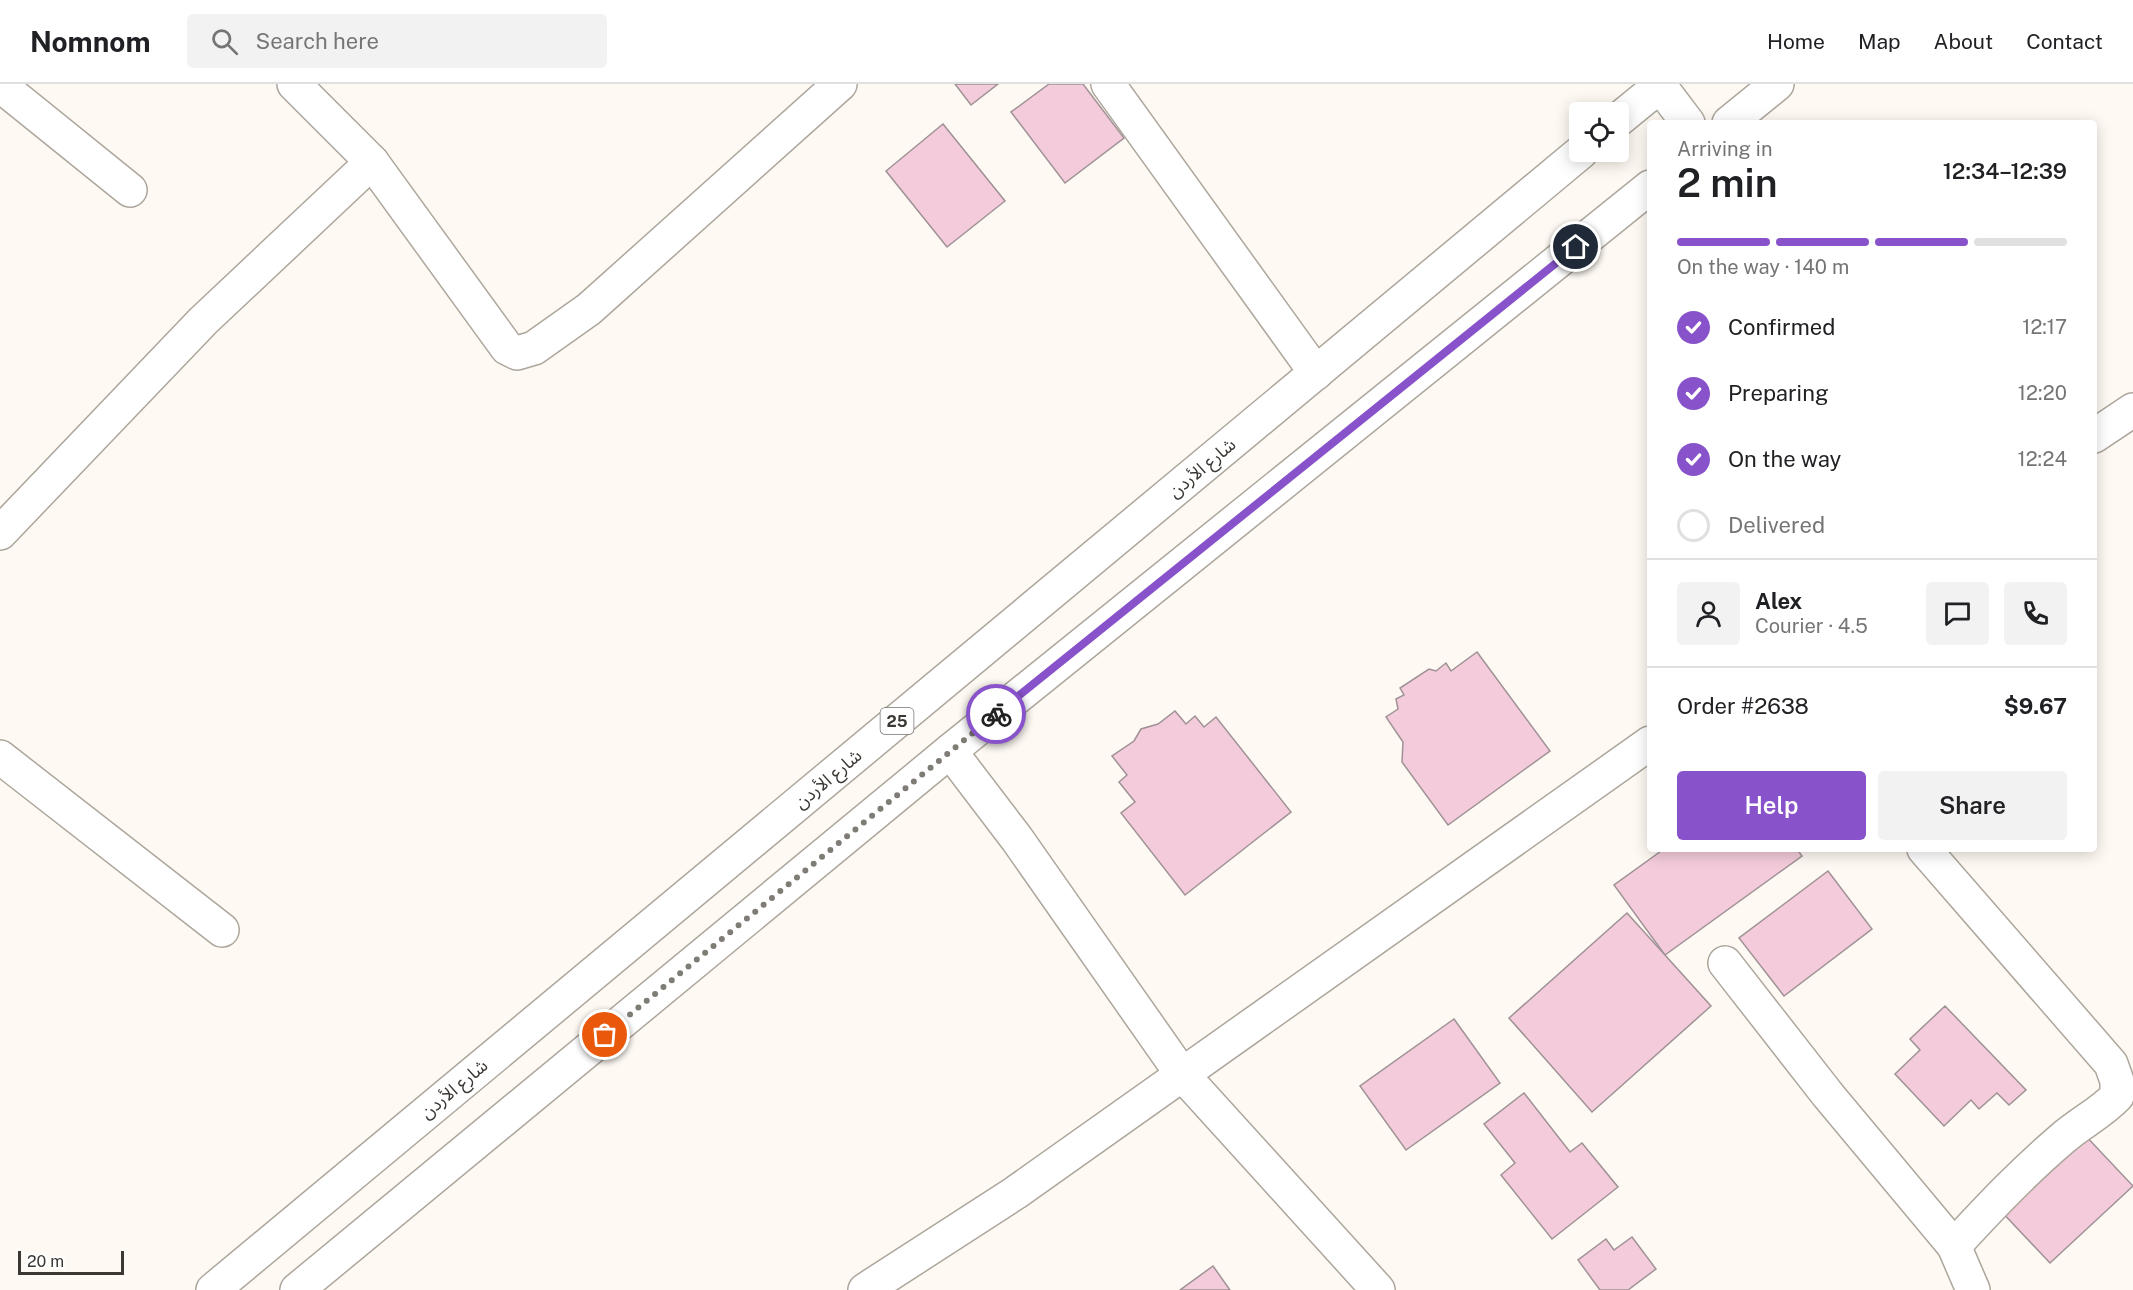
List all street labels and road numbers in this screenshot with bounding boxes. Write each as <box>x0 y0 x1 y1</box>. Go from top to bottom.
street label: شارع الأردن <box>1164 433 1242 505</box>
road number: 25 <box>880 708 914 734</box>
street label: شارع الأردن <box>790 744 868 816</box>
street label: شارع الأردن <box>416 1054 494 1126</box>

